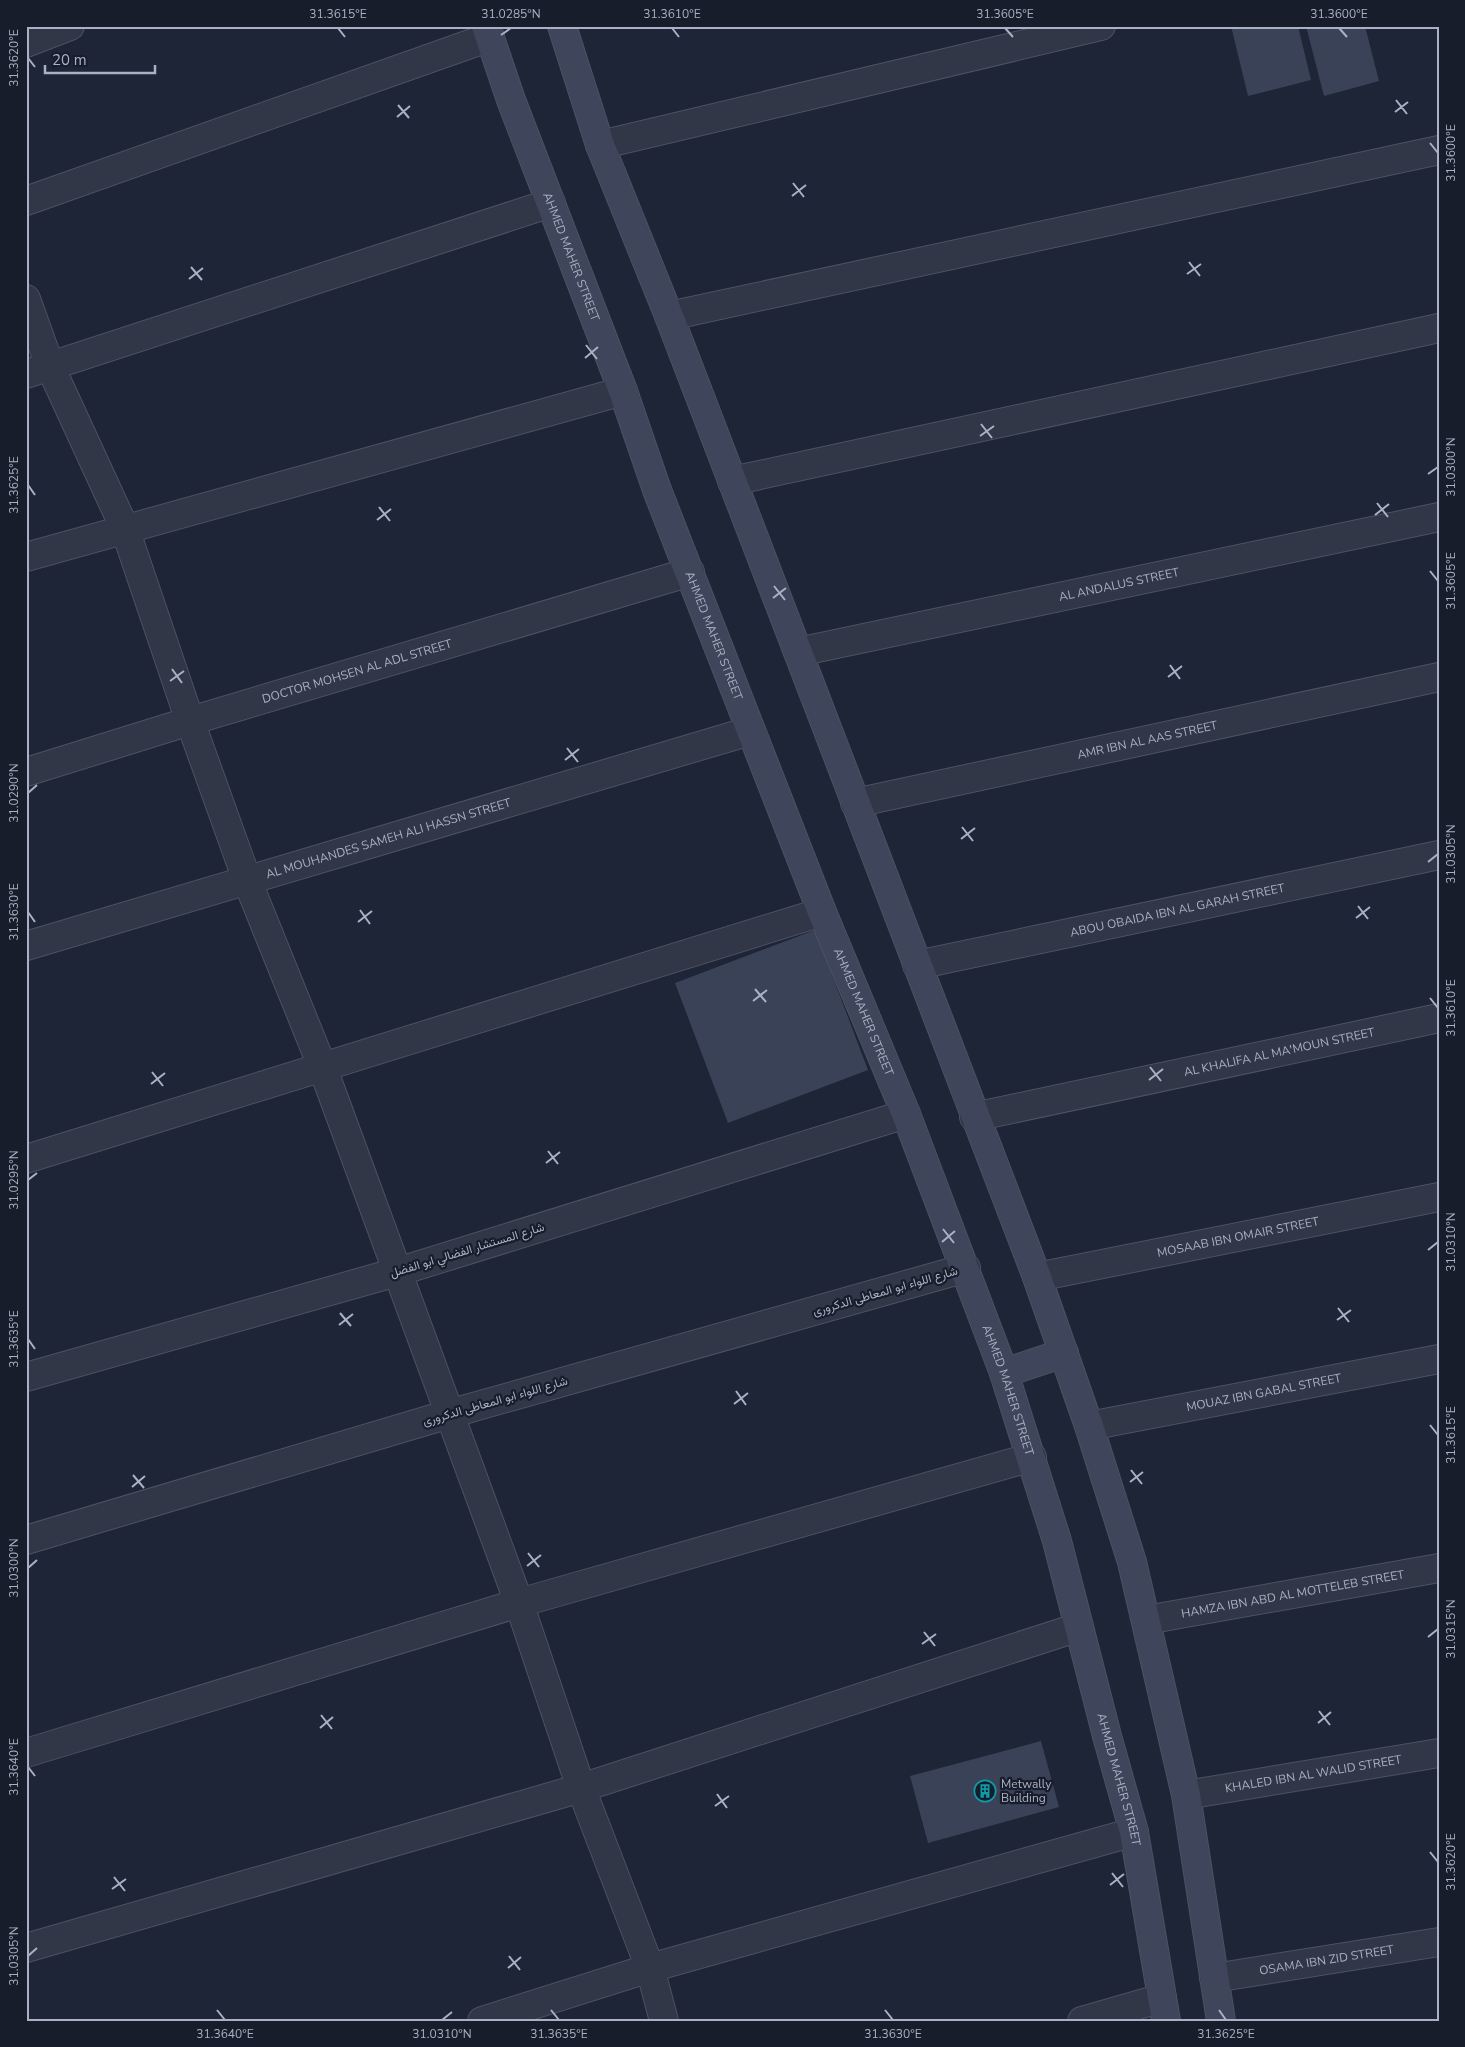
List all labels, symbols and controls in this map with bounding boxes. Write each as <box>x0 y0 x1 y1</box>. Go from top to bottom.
text: 31.3615°E <box>309 6 367 22</box>
text: 31.0285°N <box>481 6 541 22</box>
text: 31.3610°E <box>643 6 701 22</box>
text: 31.3605°E <box>976 6 1034 22</box>
text: 31.3600°E <box>1310 6 1368 22</box>
text: 31.3620°E <box>6 29 22 87</box>
scale bar <box>45 42 155 74</box>
text: 20 m <box>52 50 87 70</box>
text: 31.3600°E <box>1443 124 1459 182</box>
street label: AHMED MAHER STREET <box>539 190 604 324</box>
text: 31.0300°N <box>1443 437 1459 497</box>
text: 31.3625°E <box>6 456 22 514</box>
text: 31.3605°E <box>1443 552 1459 610</box>
street label: AL ANDALUS STREET <box>1057 564 1181 605</box>
street label: AHMED MAHER STREET <box>682 569 747 703</box>
street label: DOCTOR MOHSEN AL ADL STREET <box>260 635 455 707</box>
street label: AMR IBN AL AAS STREET <box>1076 717 1220 763</box>
text: 31.0290°N <box>6 763 22 823</box>
street label: AL MOUHANDES SAMEH ALI HASSN STREET <box>264 794 514 882</box>
text: 31.0305°N <box>1443 824 1459 884</box>
street label: ABOU OBAIDA IBN AL GARAH STREET <box>1068 880 1287 941</box>
text: 31.3630°E <box>6 883 22 941</box>
street label: AHMED MAHER STREET <box>830 946 898 1079</box>
text: 31.3610°E <box>1443 979 1459 1037</box>
street label: AL KHALIFA AL MA'MOUN STREET <box>1182 1024 1377 1080</box>
text: 31.0295°N <box>6 1150 22 1210</box>
text: 31.0310°N <box>1443 1212 1459 1272</box>
street label: MOSAAB IBN OMAIR STREET <box>1156 1213 1321 1261</box>
street label: شارع المستشار الفضالي ابو الفضل <box>388 1219 547 1283</box>
street label: شارع اللواء ابو المعاطى الدكرورى <box>811 1263 960 1320</box>
text: 31.3635°E <box>6 1310 22 1368</box>
street label: AHMED MAHER STREET <box>979 1323 1038 1458</box>
street label: MOUAZ IBN GABAL STREET <box>1185 1370 1343 1415</box>
street label: شارع اللواء ابو المعاطى الدكرورى <box>421 1373 570 1430</box>
text: 31.3615°E <box>1443 1406 1459 1464</box>
text: 31.0300°N <box>6 1538 22 1598</box>
street label: HAMZA IBN ABD AL MOTTELEB STREET <box>1180 1566 1406 1622</box>
text: 31.0315°N <box>1443 1599 1459 1659</box>
street label: AHMED MAHER STREET <box>1093 1711 1144 1848</box>
text: 31.3640°E <box>6 1738 22 1796</box>
street label: KHALED IBN AL WALID STREET <box>1224 1751 1404 1796</box>
place label: Metwally Building <box>1001 1776 1052 1806</box>
building icon: Metwally Building <box>973 1779 997 1803</box>
text: 31.3620°E <box>1443 1833 1459 1891</box>
text: 31.0305°N <box>6 1926 22 1986</box>
street label: OSAMA IBN ZID STREET <box>1258 1941 1396 1979</box>
text: 31.3640°E <box>196 2026 254 2042</box>
text: 31.0310°N <box>412 2026 472 2042</box>
text: 31.3635°E <box>530 2026 588 2042</box>
text: 31.3630°E <box>864 2026 922 2042</box>
text: 31.3625°E <box>1197 2026 1255 2042</box>

